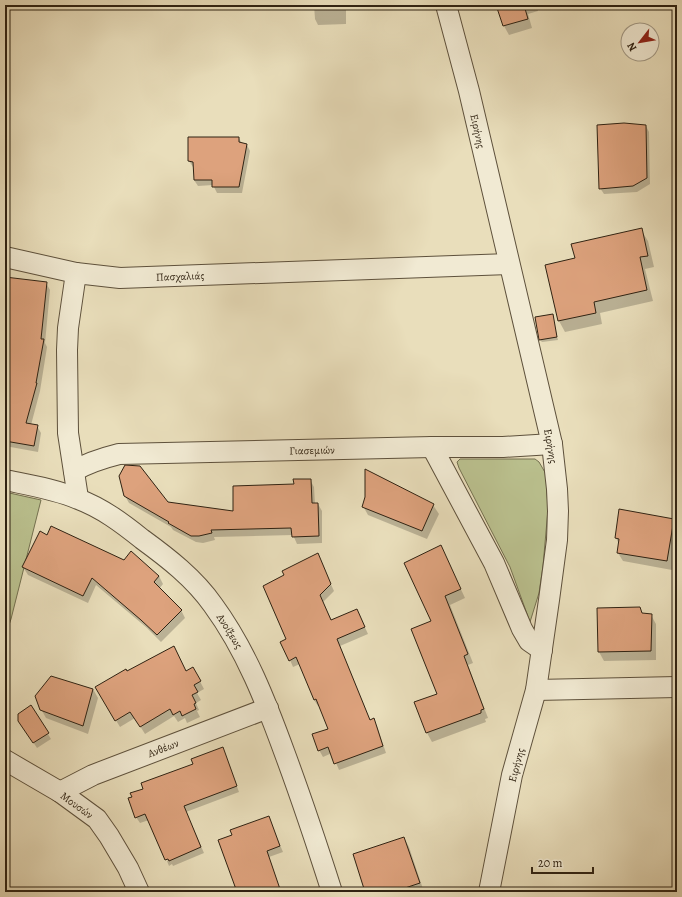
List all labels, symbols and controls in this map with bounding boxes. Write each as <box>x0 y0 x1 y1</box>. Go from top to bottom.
north arrow <box>620 22 660 62</box>
text: N <box>623 40 640 54</box>
street label: Ειρήνης <box>466 112 489 150</box>
street label: Πασχαλιάς <box>156 268 205 285</box>
street label: Ειρήνης <box>540 428 561 465</box>
street label: Γιασεμιών <box>289 443 335 458</box>
street label: Ανοίξεως <box>212 610 246 652</box>
street label: Ανθέων <box>145 736 181 762</box>
street label: Ειρήνης <box>505 746 528 784</box>
street label: Μουσών <box>57 788 97 823</box>
scale bar <box>532 849 593 875</box>
text: 20 m <box>538 855 562 871</box>

